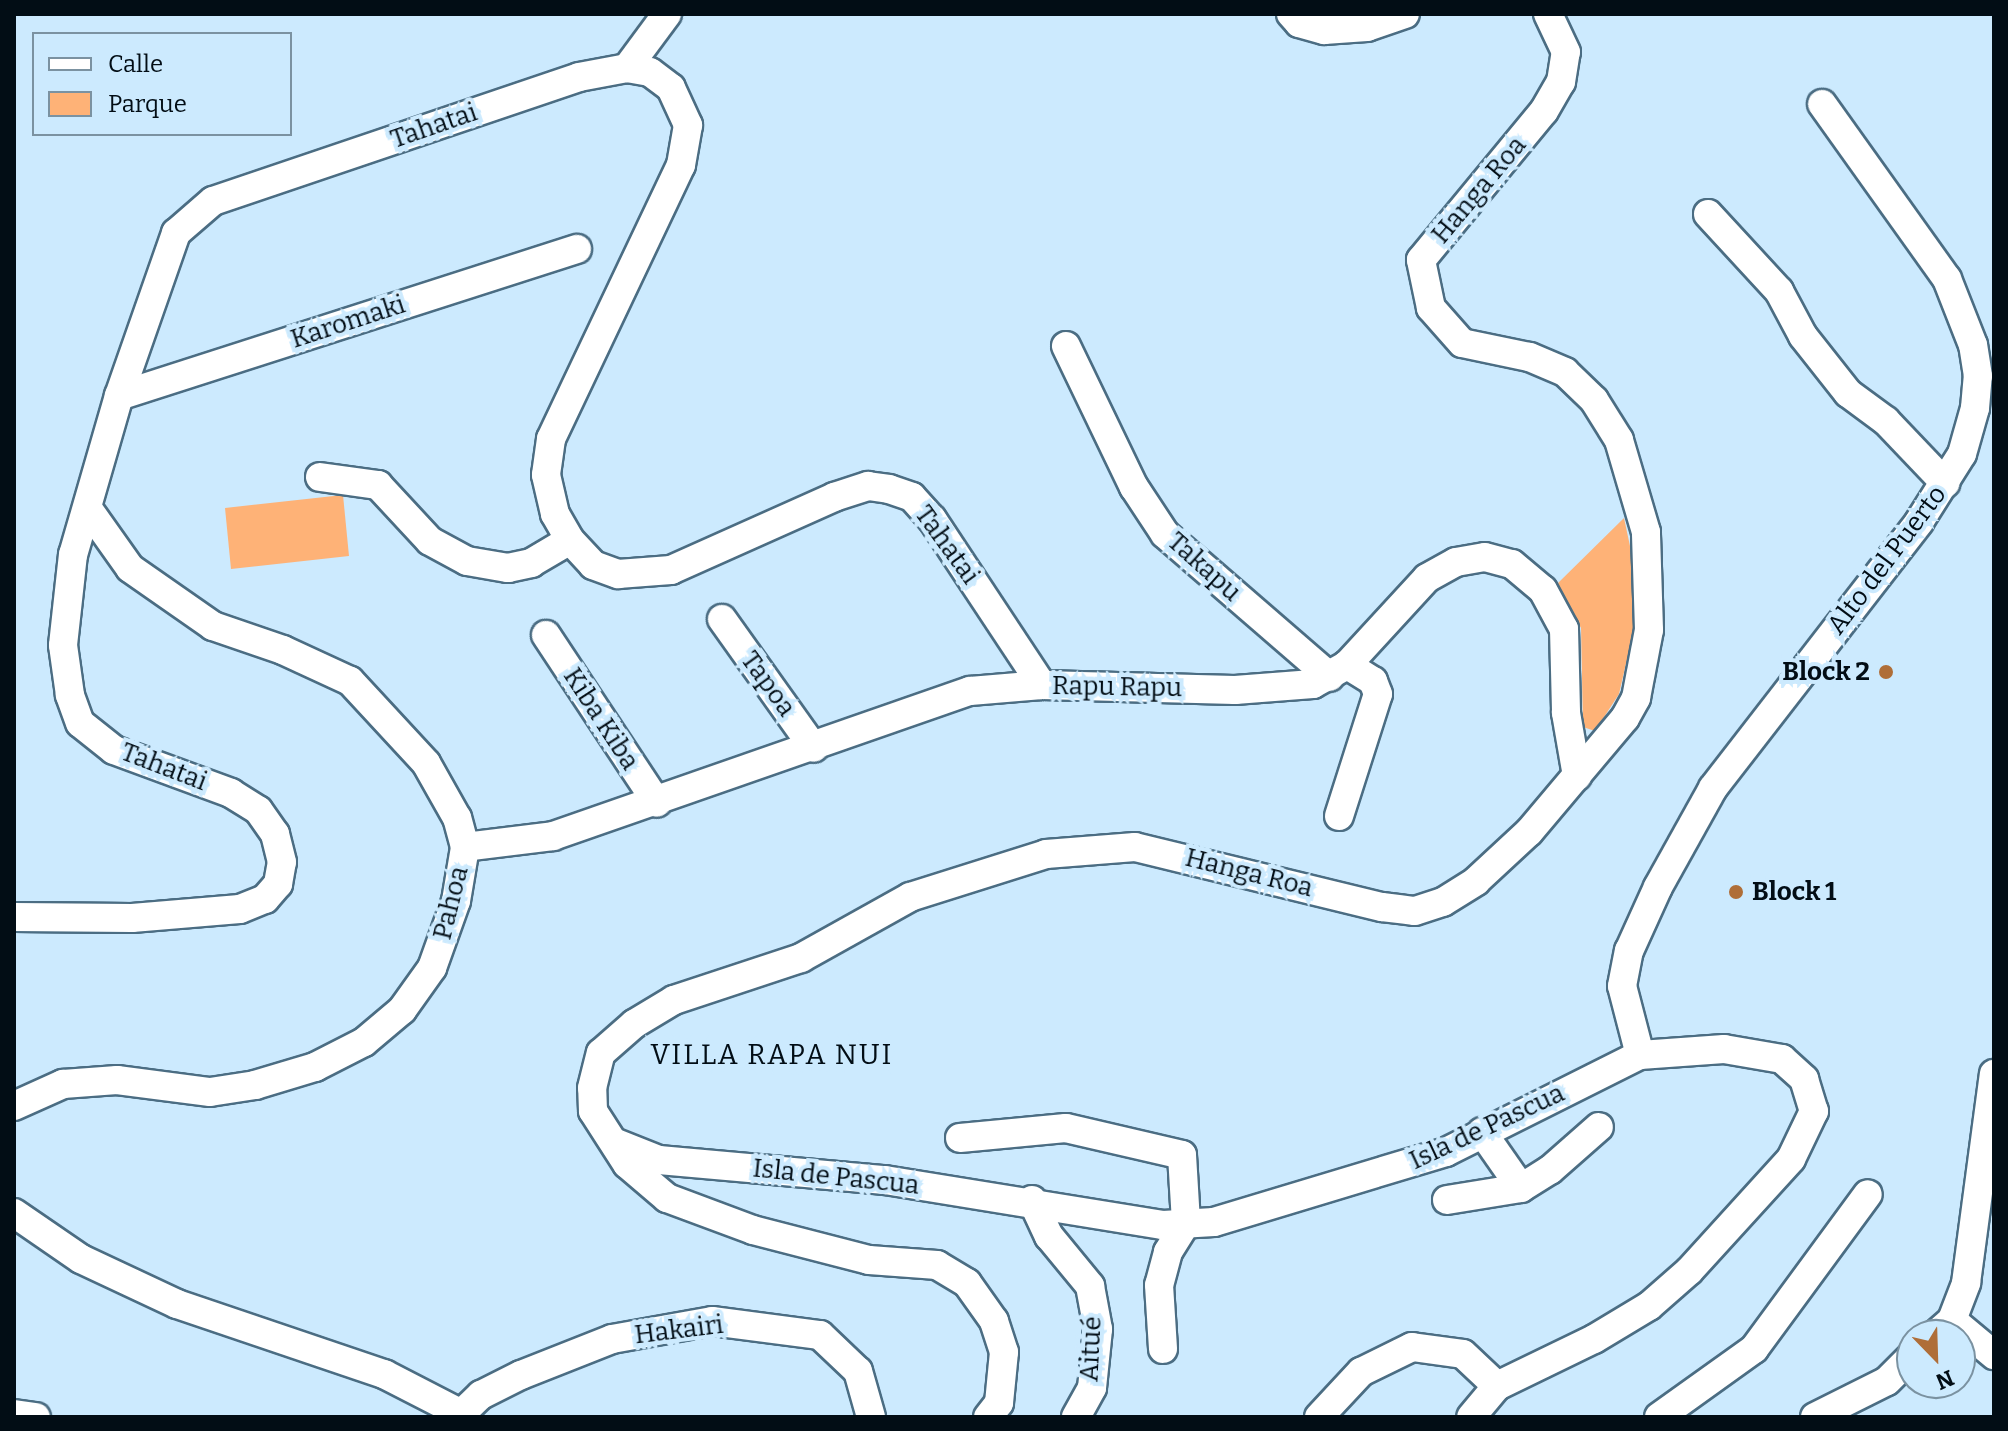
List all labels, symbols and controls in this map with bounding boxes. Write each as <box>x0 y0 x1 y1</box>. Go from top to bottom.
legend <box>32 32 292 136</box>
text: Calle <box>108 50 163 78</box>
text: Parque <box>108 90 187 118</box>
street label: Tahatai <box>387 97 481 155</box>
street label: Hanga Roa <box>1425 130 1533 250</box>
street label: Karomaki <box>287 289 409 355</box>
street label: Alto del Puerto <box>1821 479 1953 641</box>
street label: Tahatai <box>908 500 986 590</box>
street label: Takapu <box>1161 526 1247 608</box>
street label: Tapoa <box>734 645 802 723</box>
place label: Block 2 <box>1782 656 1870 688</box>
street label: Kiba Kiba <box>557 662 645 776</box>
marker: Block 2 <box>1877 663 1895 681</box>
street label: Rapu Rapu <box>1052 670 1182 704</box>
street label: Tahatai <box>117 736 211 798</box>
street label: Hanga Roa <box>1182 842 1316 904</box>
street label: Pahoa <box>427 863 475 943</box>
place label: Block 1 <box>1752 876 1836 908</box>
marker: Block 1 <box>1727 883 1745 901</box>
district label: VILLA RAPA NUI <box>651 1038 893 1072</box>
street label: Isla de Pascua <box>1405 1078 1569 1176</box>
street label: Isla de Pascua <box>751 1153 921 1201</box>
street label: Hakairi <box>633 1309 725 1351</box>
street label: Aitué <box>1074 1316 1108 1382</box>
north arrow <box>1896 1319 1976 1399</box>
text: N <box>1932 1364 1958 1395</box>

